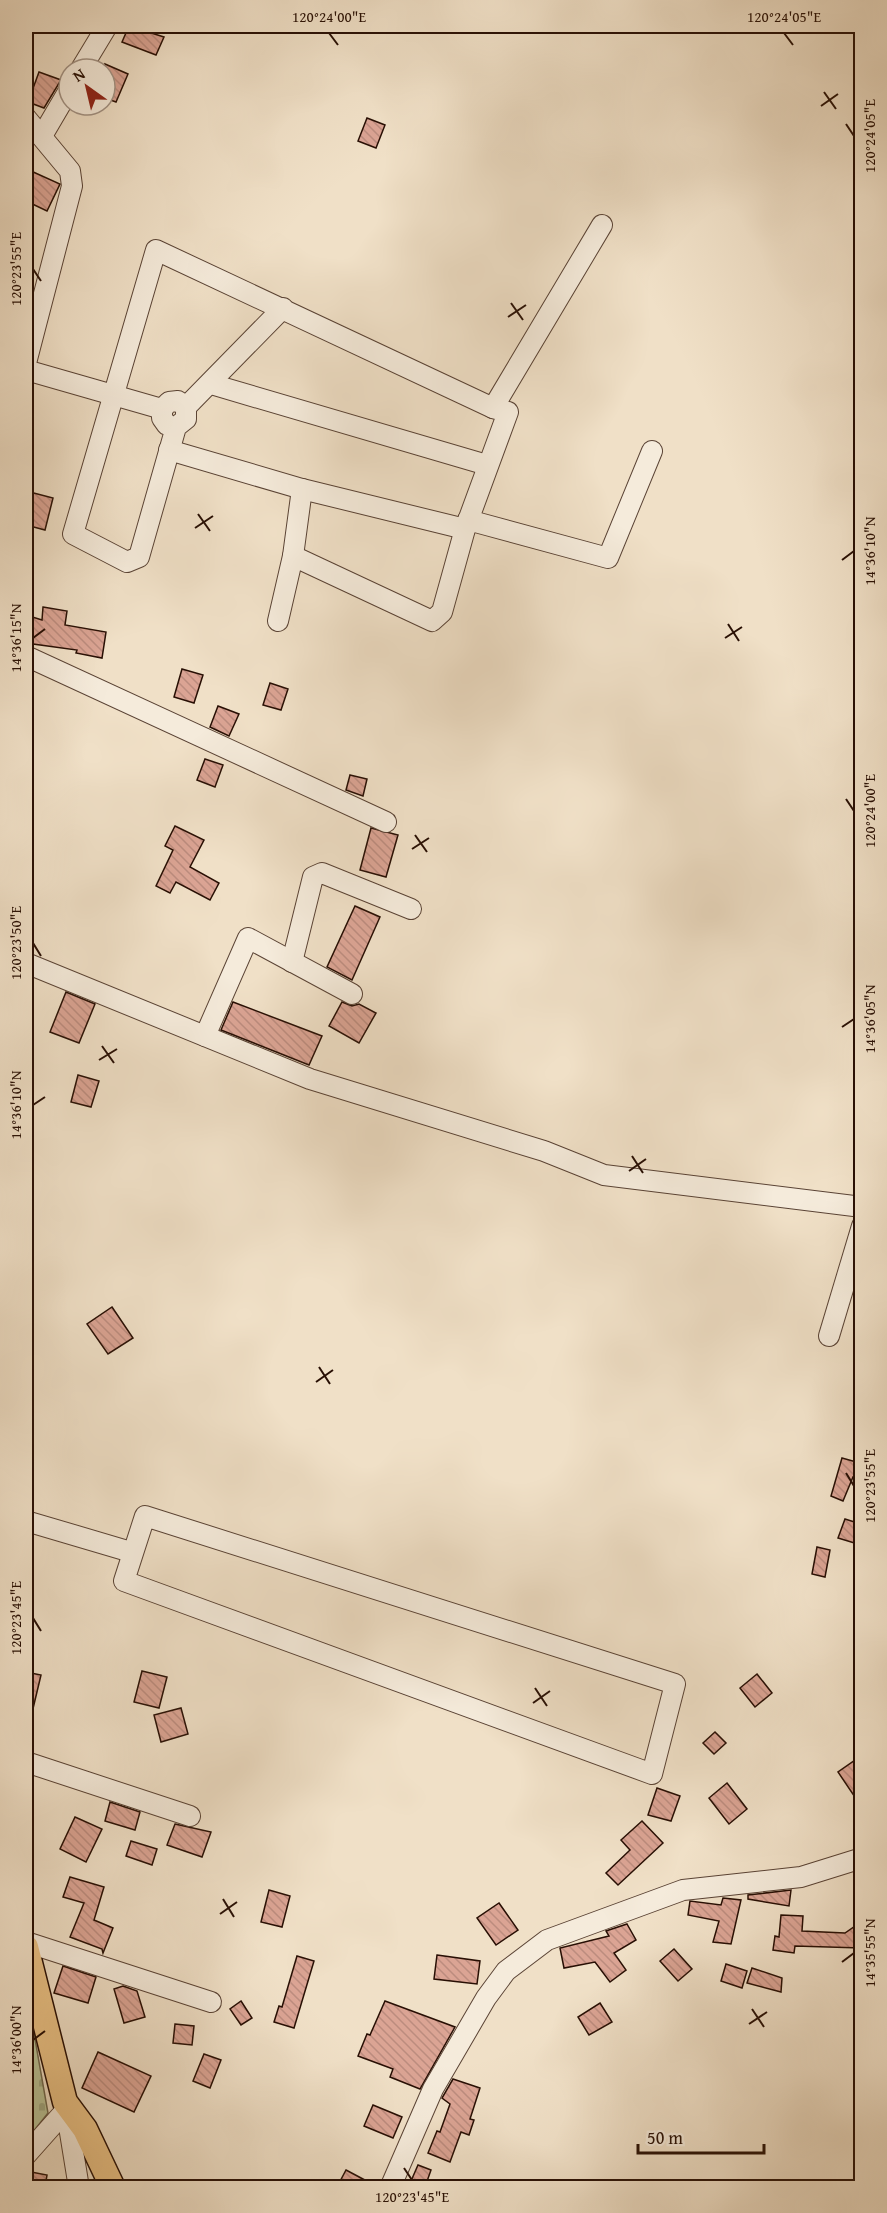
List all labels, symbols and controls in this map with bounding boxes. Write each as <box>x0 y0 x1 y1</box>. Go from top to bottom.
text: 120°24'00"E <box>292 6 366 27</box>
text: 120°24'05"E <box>747 6 821 27</box>
north arrow <box>57 57 117 117</box>
text: N <box>67 61 90 88</box>
text: 120°24'05"E <box>859 99 880 173</box>
text: 120°23'55"E <box>5 232 26 306</box>
text: 14°36'10"N <box>859 516 880 585</box>
text: 14°36'15"N <box>5 603 26 672</box>
text: 120°24'00"E <box>859 774 880 848</box>
text: 120°23'50"E <box>5 906 26 980</box>
text: 14°36'05"N <box>859 984 880 1053</box>
text: 14°36'10"N <box>5 1070 26 1139</box>
text: 120°23'55"E <box>859 1449 880 1523</box>
text: 120°23'45"E <box>5 1581 26 1655</box>
text: 14°35'55"N <box>859 1918 880 1987</box>
text: 14°36'00"N <box>5 2005 26 2074</box>
scale bar <box>638 2117 764 2155</box>
text: 50 m <box>647 2124 683 2151</box>
text: 120°23'45"E <box>375 2186 449 2207</box>

